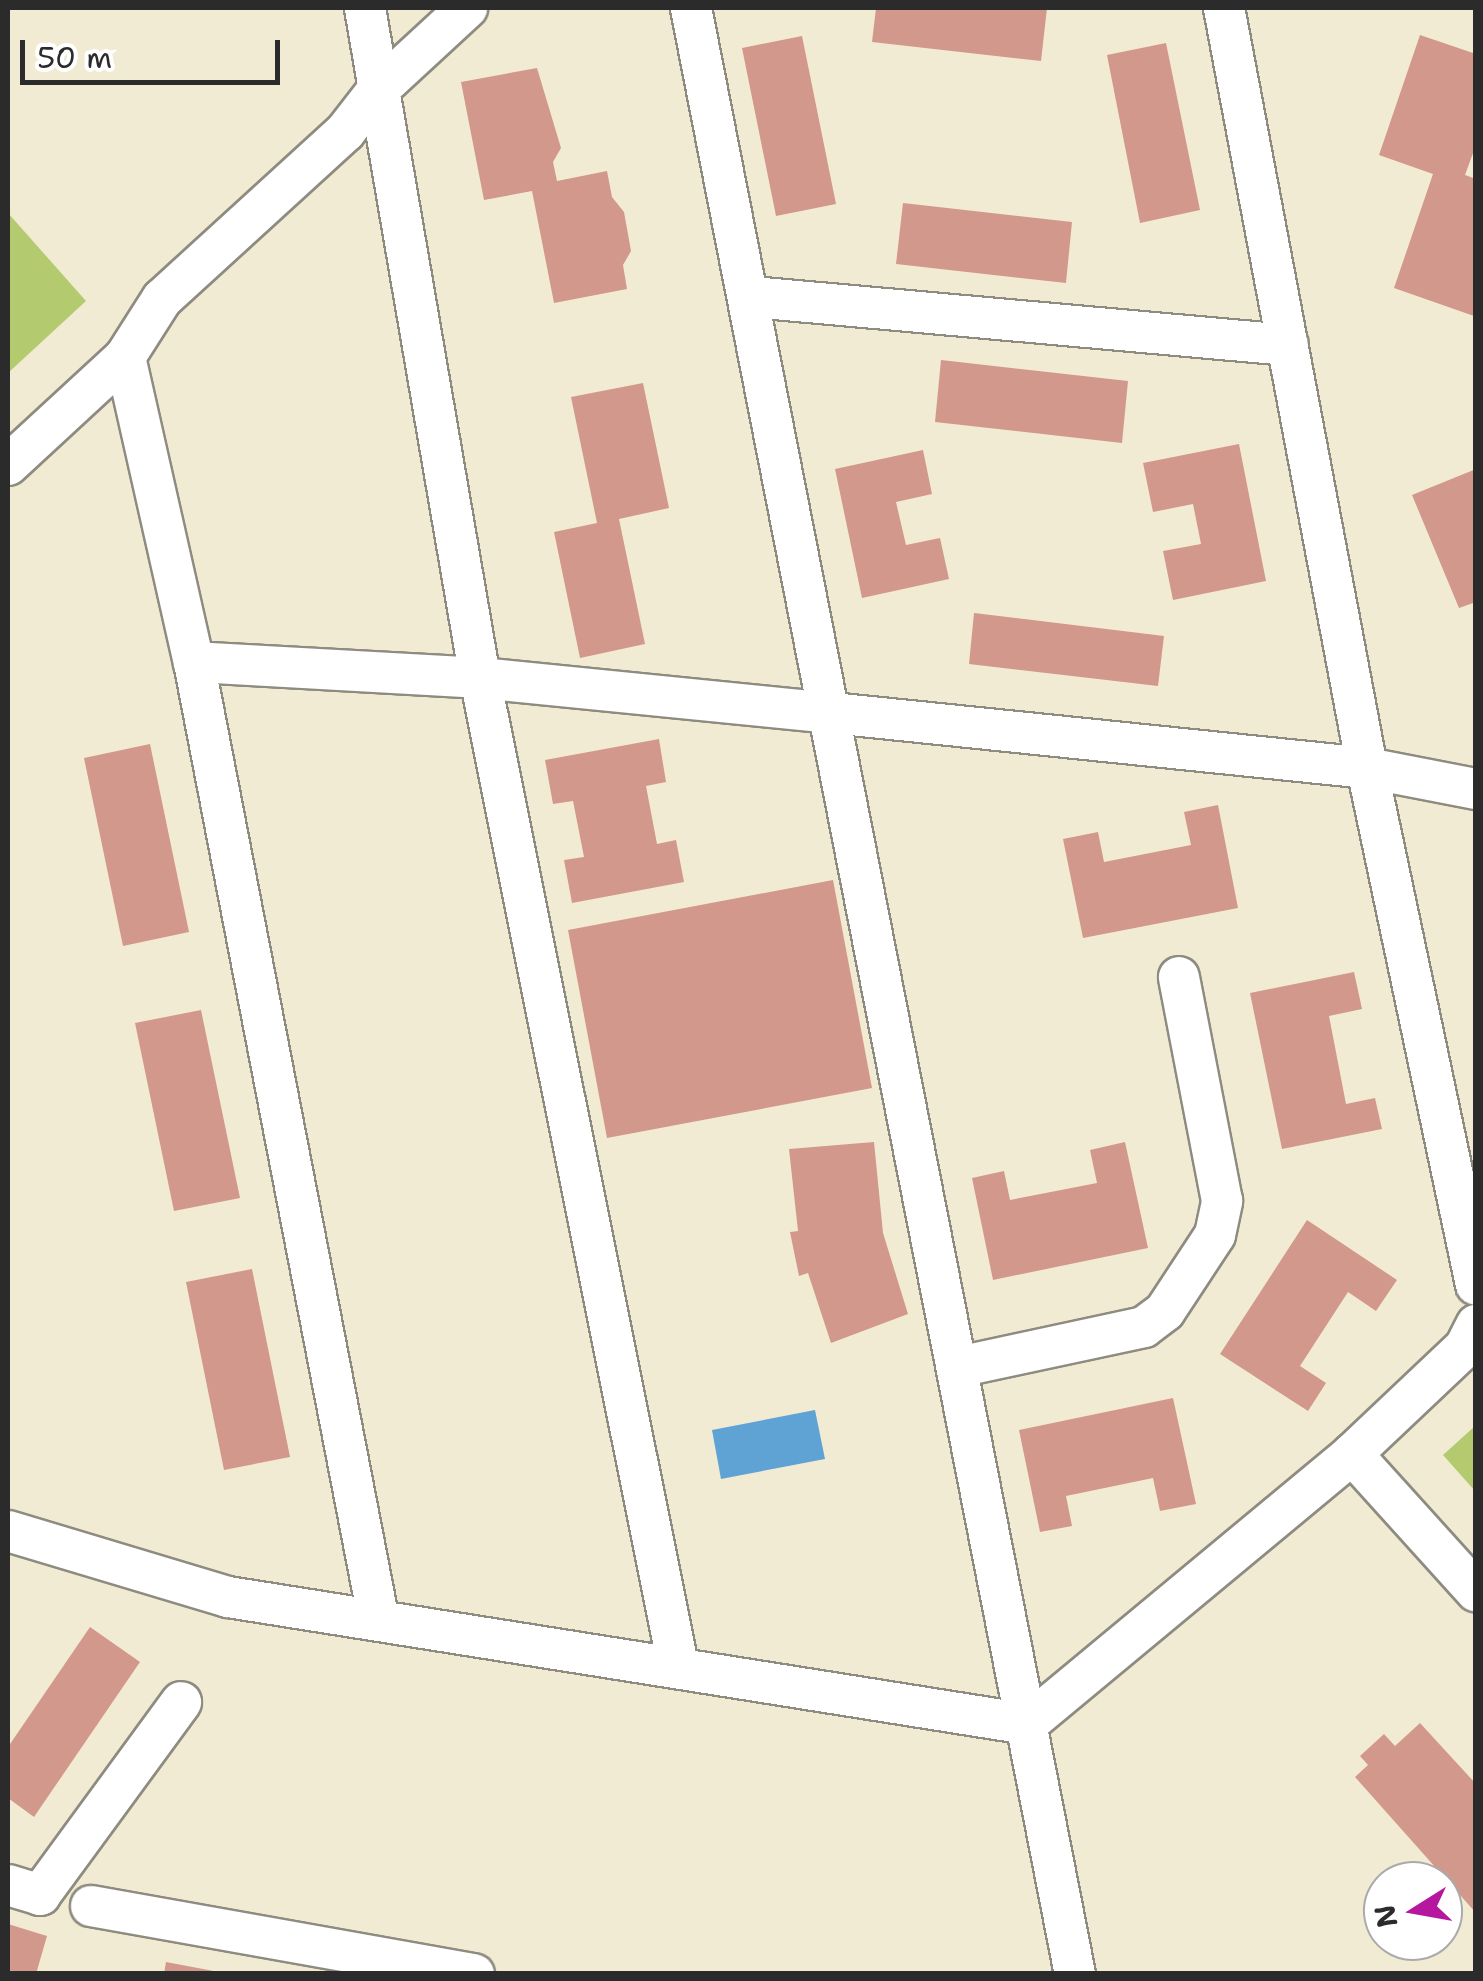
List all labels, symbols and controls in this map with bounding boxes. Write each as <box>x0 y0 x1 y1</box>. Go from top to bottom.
scale bar <box>25 20 285 82</box>
text: 50 m <box>37 37 112 78</box>
north arrow <box>1363 1861 1463 1961</box>
text: N <box>1365 1902 1406 1931</box>

